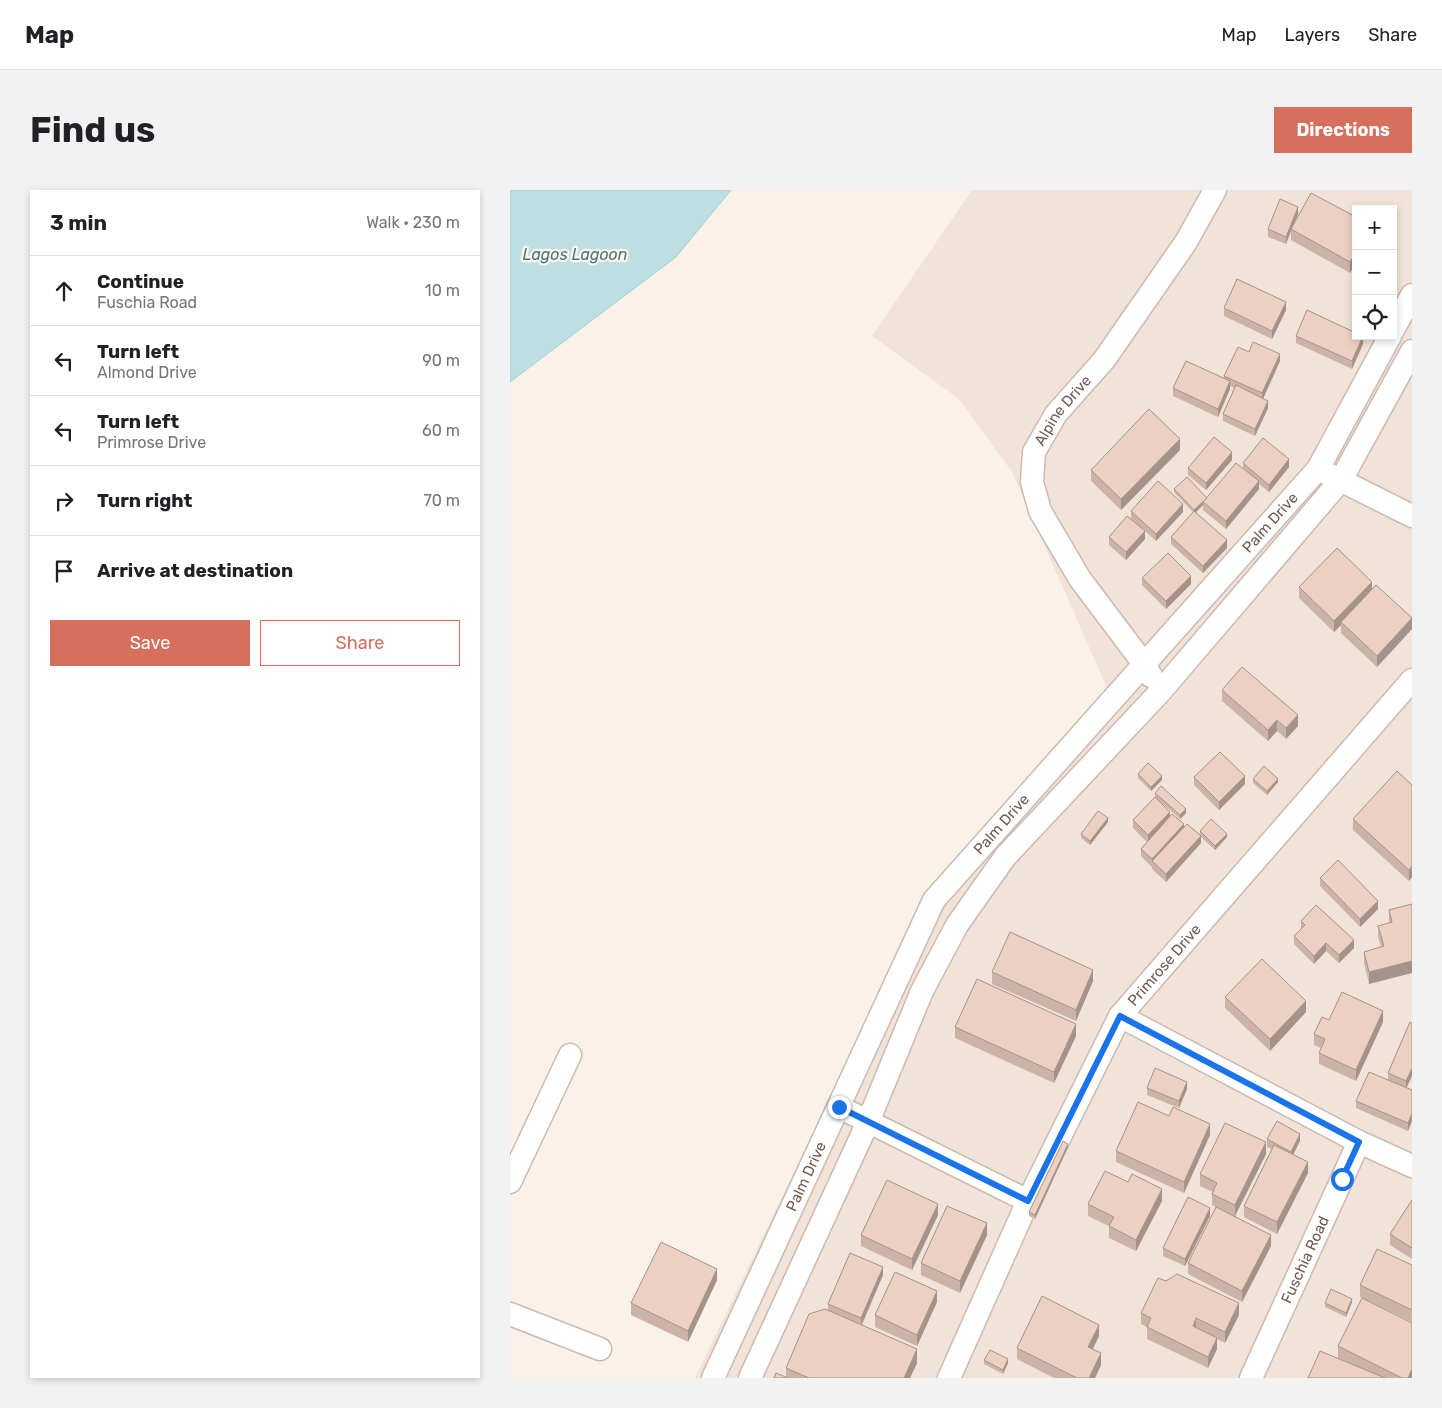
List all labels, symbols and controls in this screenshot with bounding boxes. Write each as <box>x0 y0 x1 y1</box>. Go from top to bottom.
text: Map <box>25 21 74 49</box>
text: Map <box>1222 24 1257 46</box>
text: Layers <box>1285 24 1340 46</box>
text: Share <box>1368 24 1417 46</box>
button: Directions <box>1274 107 1412 153</box>
text: Find us <box>30 109 155 151</box>
map controls <box>1352 205 1397 340</box>
button: + <box>1352 205 1397 250</box>
text: 3 min <box>50 210 107 235</box>
text: Walk · 230 m <box>366 213 460 232</box>
water label: Lagos Lagoon <box>523 245 627 264</box>
button: − <box>1352 250 1397 295</box>
text: Continue <box>97 270 184 293</box>
icon: ahead <box>50 277 78 305</box>
text: 10 m <box>425 281 460 300</box>
text: Fuschia Road <box>97 293 197 312</box>
button: locate <box>1352 295 1397 340</box>
text: Turn left <box>97 340 179 363</box>
icon: left <box>50 347 78 375</box>
text: 90 m <box>422 351 460 370</box>
text: Almond Drive <box>97 363 197 382</box>
street label: Alpine Drive <box>1031 372 1095 449</box>
text: Turn left <box>97 410 179 433</box>
icon: left <box>50 417 78 445</box>
text: 60 m <box>422 421 460 440</box>
text: Primrose Drive <box>97 433 206 452</box>
icon: right <box>50 487 78 515</box>
text: Turn right <box>97 489 192 512</box>
street label: Palm Drive <box>1239 489 1302 556</box>
text: 70 m <box>423 491 460 510</box>
icon: arrive <box>50 557 78 585</box>
text: Arrive at destination <box>97 559 293 582</box>
button: Save <box>50 620 250 666</box>
button: Share <box>260 620 460 666</box>
street label: Palm Drive <box>970 790 1033 858</box>
street label: Primrose Drive <box>1124 920 1205 1010</box>
route end <box>828 1096 851 1119</box>
street label: Palm Drive <box>782 1139 830 1214</box>
route start <box>1331 1168 1354 1191</box>
street label: Fuschia Road <box>1277 1213 1333 1306</box>

